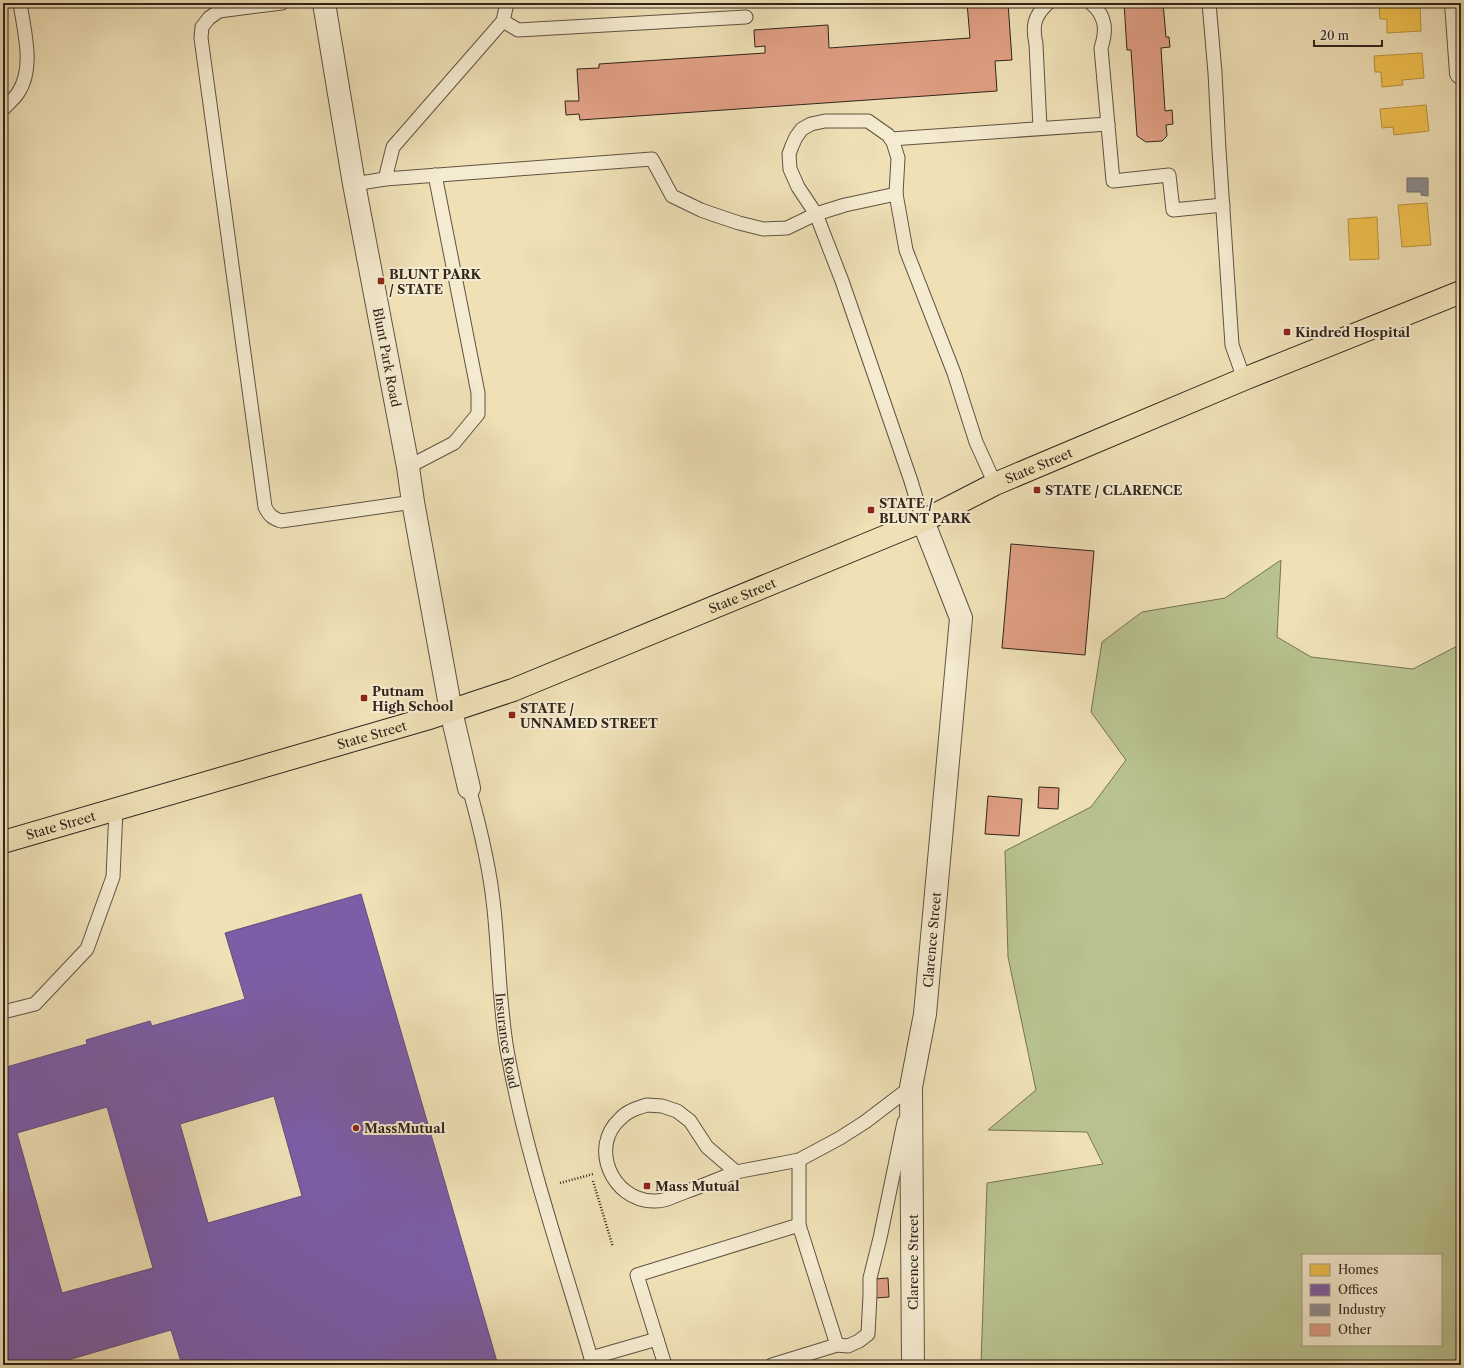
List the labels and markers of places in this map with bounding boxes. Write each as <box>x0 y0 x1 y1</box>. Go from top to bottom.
place label: BLUNT PARK / STATE <box>389 266 481 297</box>
marker: BLUNT PARK / STATE <box>376 276 386 286</box>
place label: Kindred Hospital <box>1295 324 1410 340</box>
marker: Kindred Hospital <box>1282 327 1292 337</box>
place label: STATE / CLARENCE <box>1045 482 1182 498</box>
marker: STATE / CLARENCE <box>1032 485 1042 495</box>
place label: STATE / BLUNT PARK <box>879 495 971 526</box>
marker: STATE / BLUNT PARK <box>866 505 876 515</box>
place label: Putnam High School <box>372 683 454 714</box>
marker: Putnam High School <box>359 693 369 703</box>
place label: STATE / UNNAMED STREET <box>520 700 658 731</box>
marker: STATE / UNNAMED STREET <box>507 710 517 720</box>
place label: MassMutual <box>364 1120 446 1136</box>
marker: MassMutual <box>351 1123 361 1133</box>
place label: Mass Mutual <box>655 1178 740 1194</box>
marker: Mass Mutual <box>642 1181 652 1191</box>

